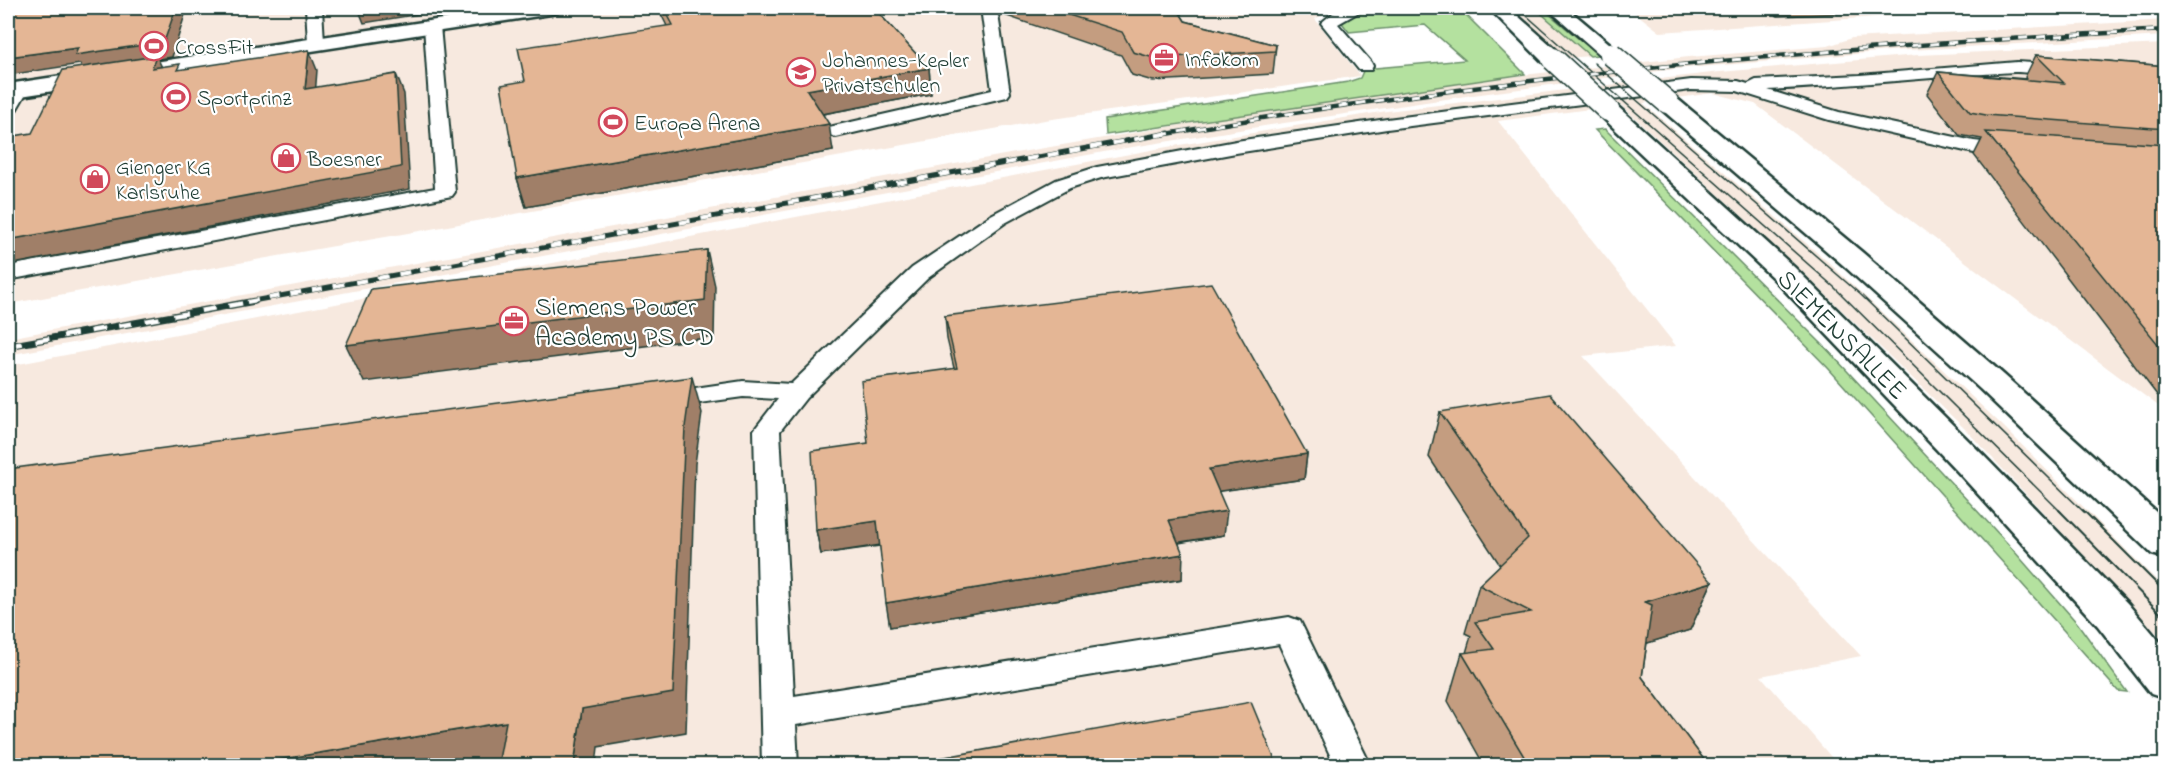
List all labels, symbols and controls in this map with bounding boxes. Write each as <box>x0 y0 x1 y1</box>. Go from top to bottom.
sports icon: CrossFit <box>138 30 170 62</box>
place label: CrossFit <box>175 33 254 65</box>
office icon: Infokom <box>1148 42 1180 74</box>
place label: Infokom <box>1185 45 1259 77</box>
place label: Johannes-Kepler Privatschulen <box>822 46 969 103</box>
school or university icon: Johannes-Kepler Privatschulen <box>785 56 817 88</box>
sports icon: Sportprinz <box>160 81 192 113</box>
place label: Sportprinz <box>197 84 292 116</box>
sports icon: Europa Arena <box>597 106 629 138</box>
place label: Europa Arena <box>634 109 760 141</box>
shop icon: Boesner <box>270 142 302 174</box>
place label: Boesner <box>306 145 382 177</box>
place label: Gienger KG Karlsruhe <box>116 153 211 210</box>
shop icon: Gienger KG Karlsruhe <box>79 163 111 195</box>
street label: SIEMENSALLEE <box>1767 262 1915 410</box>
place label: Siemens Power Academy PS CD <box>535 290 714 358</box>
office icon: Siemens Power Academy PS CD <box>498 305 530 337</box>

